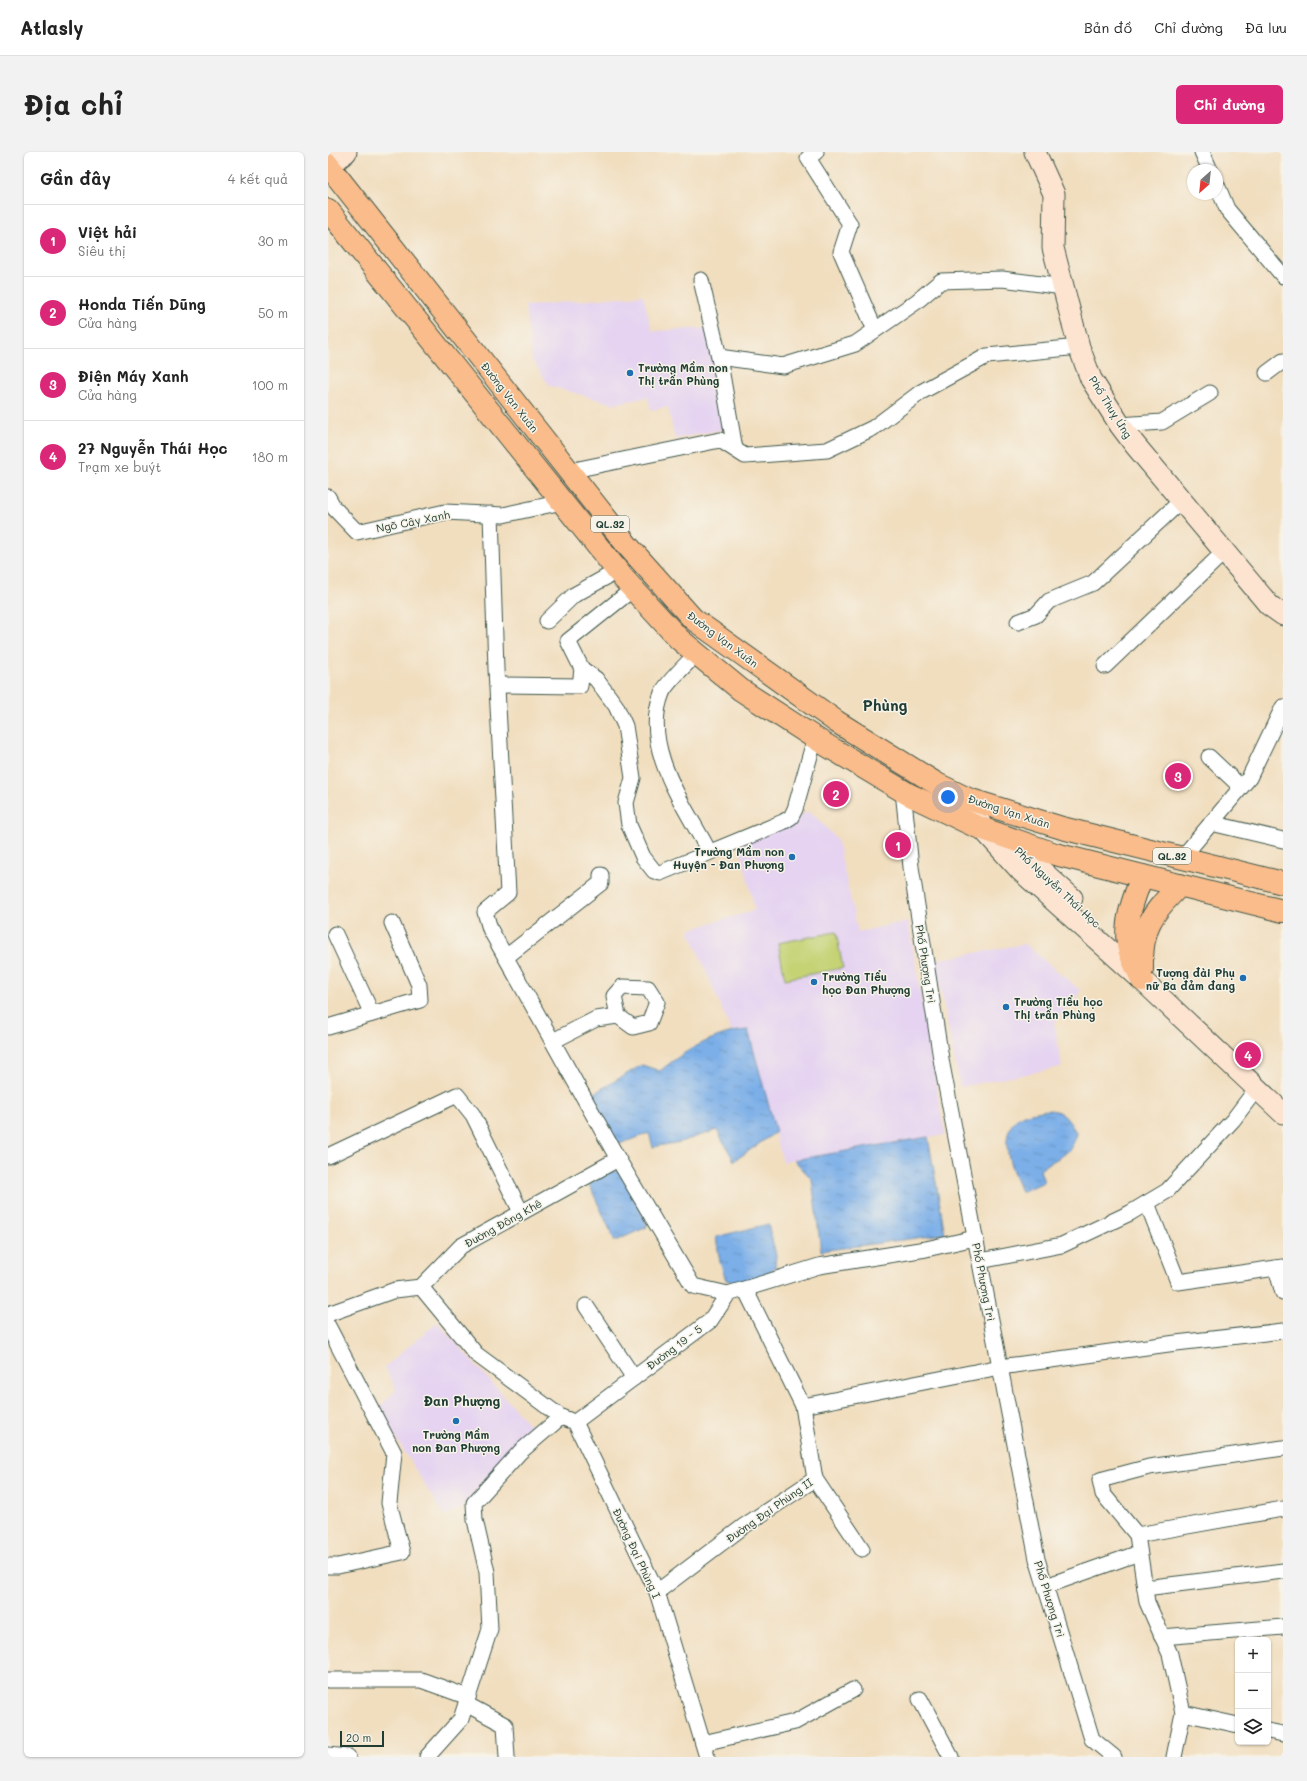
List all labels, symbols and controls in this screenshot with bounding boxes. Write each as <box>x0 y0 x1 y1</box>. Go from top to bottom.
text: Atlasly <box>20 15 83 40</box>
text: Bản đồ <box>1084 18 1132 37</box>
text: Chỉ đường <box>1154 18 1223 37</box>
text: Đã lưu <box>1245 18 1287 37</box>
button: Chỉ đường <box>1176 85 1283 124</box>
text: Địa chỉ <box>24 86 124 122</box>
north arrow <box>1187 164 1223 200</box>
text: Gần đây <box>40 167 111 189</box>
text: 4 kết quả <box>228 170 288 187</box>
text: Việt hải <box>78 222 137 242</box>
text: 1 <box>50 232 56 249</box>
text: 30 m <box>258 232 288 249</box>
text: Siêu thị <box>78 242 126 259</box>
text: Honda Tiến Dũng <box>78 294 206 314</box>
text: 2 <box>49 304 57 321</box>
text: 50 m <box>258 304 288 321</box>
text: Cửa hàng <box>78 314 137 331</box>
street label: Đường Vạn Xuân <box>478 359 542 435</box>
place label: Trường Mầm non Thị trấn Phùng <box>638 360 728 388</box>
text: Điện Máy Xanh <box>78 366 188 386</box>
marker: Trường Mầm non Thị trấn Phùng <box>625 368 635 378</box>
street label: Phố Thuỵ Ứng <box>1086 373 1136 441</box>
text: 3 <box>49 376 57 393</box>
text: 100 m <box>252 376 288 393</box>
text: Cửa hàng <box>78 386 137 403</box>
text: 27 Nguyễn Thái Học <box>78 438 228 458</box>
text: 4 <box>49 448 57 465</box>
text: 180 m <box>252 448 288 465</box>
text: Trạm xe buýt <box>78 458 161 475</box>
street label: Ngõ Cây Xanh <box>375 506 451 536</box>
road number: QL.32 <box>591 516 629 532</box>
street label: Đường Vạn Xuân <box>684 607 762 671</box>
district label: Phùng <box>862 695 908 715</box>
pin: 3 <box>1165 761 1191 791</box>
pin: 2 <box>823 779 849 809</box>
your location <box>938 787 958 807</box>
street label: Đường Vạn Xuân <box>966 791 1052 831</box>
pin: 1 <box>885 830 911 860</box>
street label: Phố Nguyễn Thái Học <box>1012 843 1104 931</box>
place label: Trường Mầm non Huyện - Đan Phượng <box>673 844 784 872</box>
road number: QL.32 <box>1153 848 1191 864</box>
marker: Trường Mầm non Huyện - Đan Phượng <box>787 852 797 862</box>
street label: Phố Phượng Trì <box>912 924 940 1004</box>
place label: Tượng đài Phụ nữ Ba đảm đang <box>1146 965 1235 993</box>
place label: Trường Tiểu học Đan Phượng <box>822 969 911 997</box>
marker: Tượng đài Phụ nữ Ba đảm đang <box>1238 973 1248 983</box>
marker: Trường Tiểu học Đan Phượng <box>809 977 819 987</box>
place label: Trường Tiểu học Thị trấn Phùng <box>1014 994 1103 1022</box>
marker: Trường Tiểu học Thị trấn Phùng <box>1001 1002 1011 1012</box>
pin: 4 <box>1235 1040 1261 1070</box>
street label: Đường Đông Khê <box>461 1195 545 1251</box>
street label: Phố Phượng Trì <box>969 1242 999 1322</box>
street label: Đường 19 - 5 <box>643 1321 705 1373</box>
district label: Đan Phượng <box>424 1392 500 1409</box>
marker: Trường Mầm non Đan Phượng <box>451 1416 461 1426</box>
place label: Trường Mầm non Đan Phượng <box>412 1427 500 1455</box>
street label: Đường Đại Phùng II <box>723 1474 816 1546</box>
street label: Đường Đại Phùng I <box>610 1505 665 1601</box>
street label: Phố Phượng Trì <box>1031 1559 1069 1639</box>
map controls <box>1235 1637 1271 1745</box>
button: + <box>1235 1637 1271 1673</box>
button: − <box>1235 1673 1271 1709</box>
button: layers <box>1235 1709 1271 1745</box>
scale bar <box>340 1729 384 1748</box>
text: 20 m <box>346 1730 371 1745</box>

